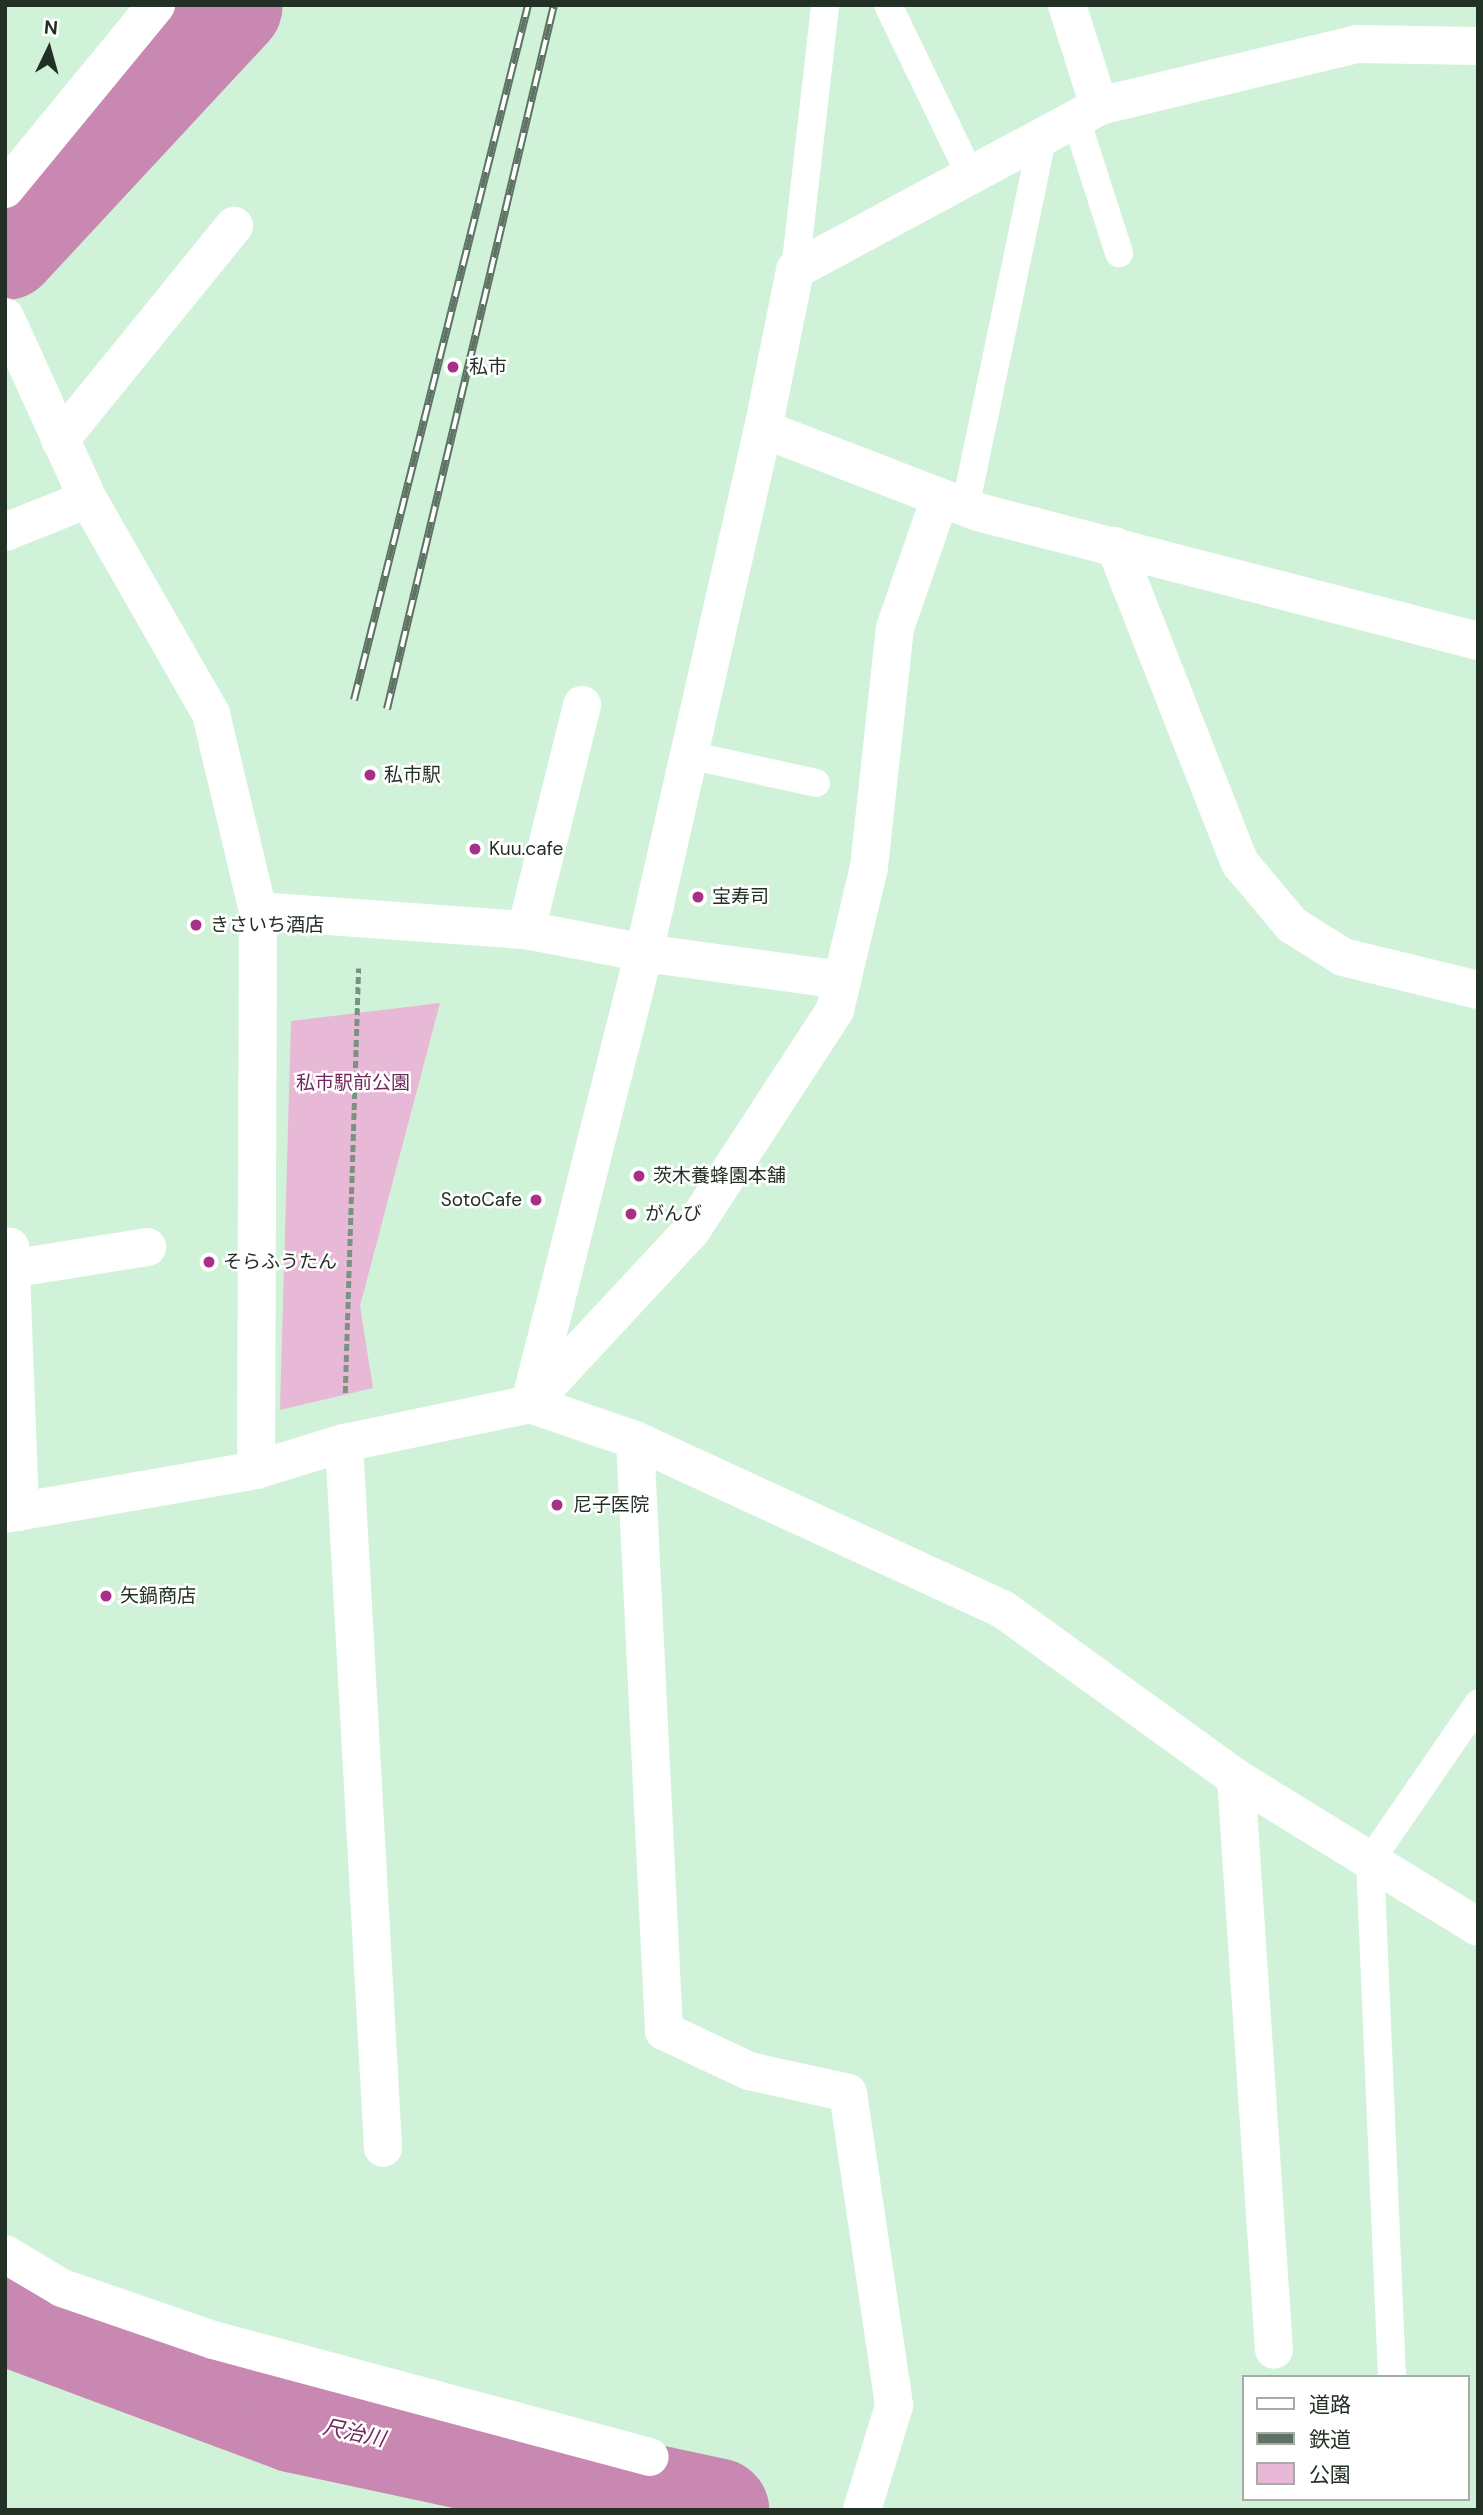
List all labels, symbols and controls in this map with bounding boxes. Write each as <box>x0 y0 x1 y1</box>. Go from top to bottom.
north arrow <box>14 14 84 84</box>
text: N <box>43 15 59 41</box>
place label: 私市 <box>469 356 507 378</box>
marker: 私市 <box>443 357 463 377</box>
place label: 私市駅 <box>384 764 441 786</box>
marker: 私市駅 <box>362 767 378 783</box>
place label: Kuu.cafe <box>489 838 563 860</box>
marker: Kuu.cafe <box>467 841 483 857</box>
place label: 宝寿司 <box>712 886 769 908</box>
marker: 宝寿司 <box>690 889 706 905</box>
place label: きさいち酒店 <box>210 914 324 936</box>
marker: きさいち酒店 <box>188 917 204 933</box>
park label: 私市駅前公園 <box>296 1072 410 1094</box>
place label: 茨木養蜂園本舗 <box>653 1165 786 1187</box>
marker: 茨木養蜂園本舗 <box>631 1168 647 1184</box>
place label: SotoCafe <box>441 1189 522 1211</box>
marker: SotoCafe <box>528 1192 544 1208</box>
place label: がんび <box>645 1203 702 1225</box>
marker: がんび <box>623 1206 639 1222</box>
place label: そらふうたん <box>223 1251 337 1273</box>
marker: そらふうたん <box>201 1254 217 1270</box>
place label: 尼子医院 <box>573 1494 649 1516</box>
marker: 尼子医院 <box>547 1495 567 1515</box>
place label: 矢鍋商店 <box>120 1585 196 1607</box>
marker: 矢鍋商店 <box>98 1588 114 1604</box>
legend <box>1242 2375 1469 2501</box>
text: 道路 <box>1309 2391 1351 2419</box>
water label: 尺治川 <box>321 2414 387 2452</box>
text: 鉄道 <box>1309 2426 1351 2454</box>
text: 公園 <box>1309 2461 1351 2489</box>

